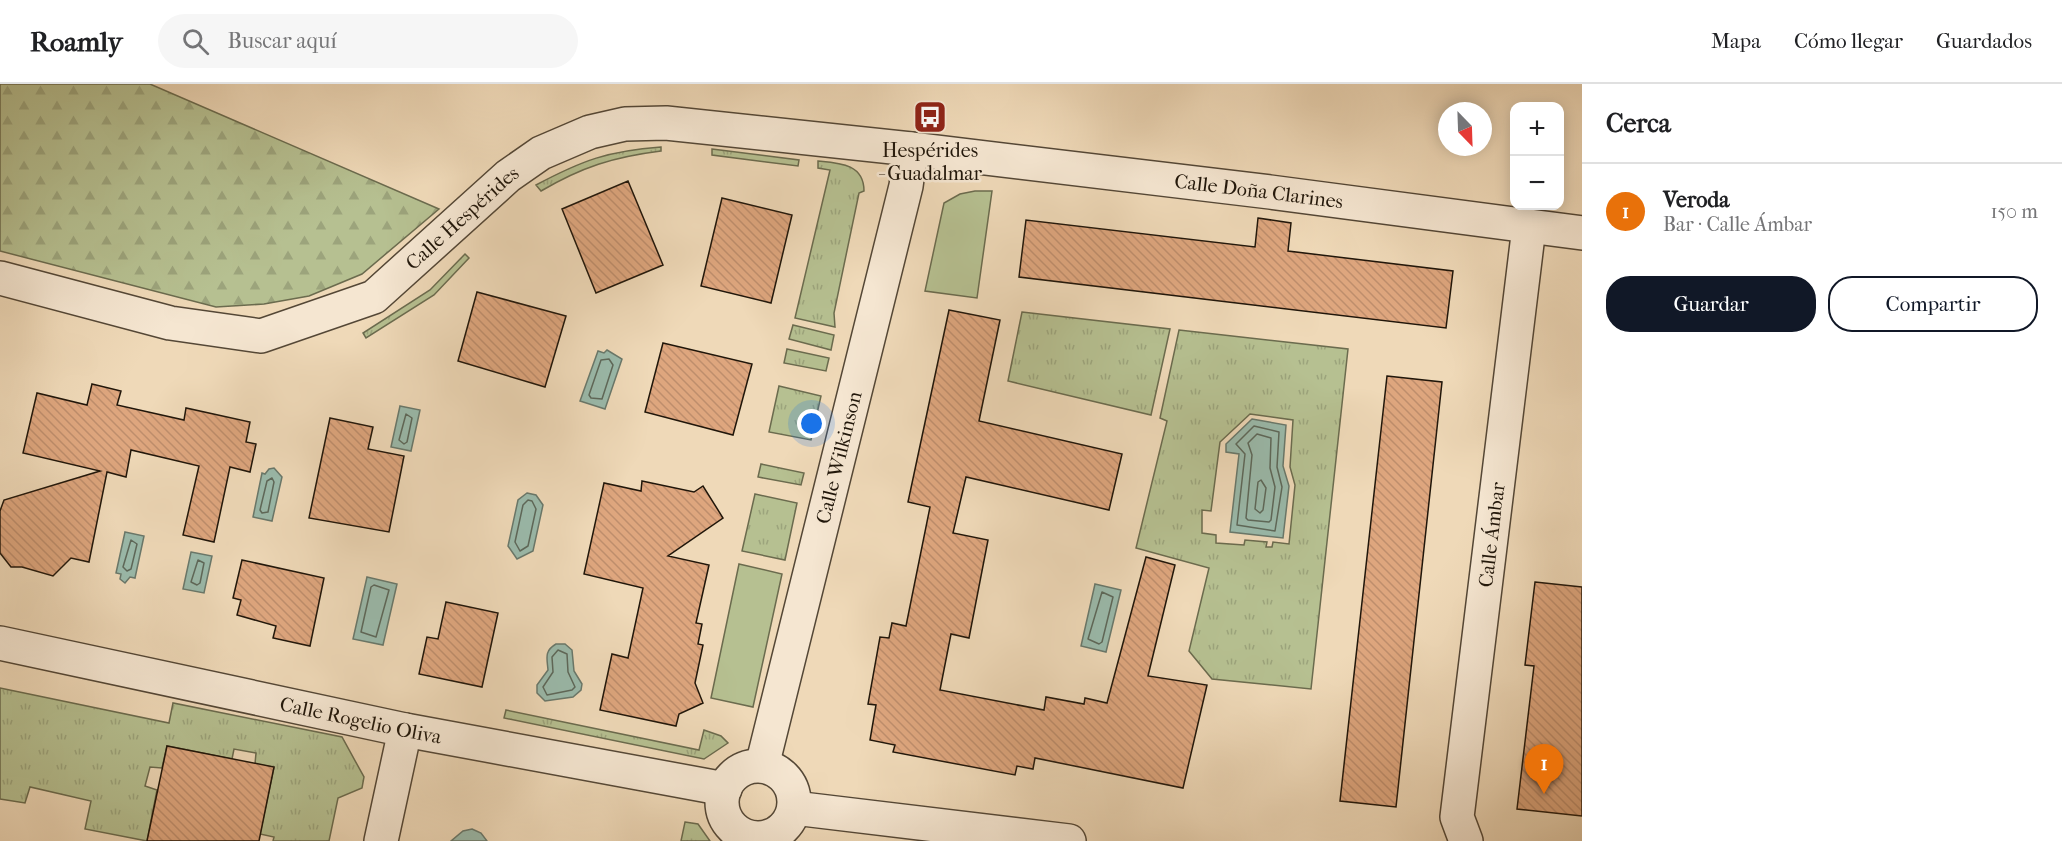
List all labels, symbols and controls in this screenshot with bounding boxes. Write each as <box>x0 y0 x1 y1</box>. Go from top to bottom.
search box <box>158 14 578 68</box>
text: Roamly <box>30 25 122 58</box>
icon: search <box>179 25 212 58</box>
text: Buscar aquí <box>227 28 337 54</box>
text: Mapa <box>1711 29 1761 53</box>
text: Cómo llegar <box>1794 29 1903 53</box>
text: Guardados <box>1936 29 2032 53</box>
bus stop icon: Hespérides - Guadalmar <box>912 99 948 135</box>
north arrow <box>1438 102 1492 156</box>
map controls <box>1510 102 1564 210</box>
button: + <box>1510 102 1564 156</box>
text: Cerca <box>1606 108 1671 139</box>
place label: Hespérides - Guadalmar <box>878 139 983 185</box>
button: − <box>1510 156 1564 210</box>
street label: Calle Hespérides <box>401 161 523 274</box>
street label: Calle Doña Clarines <box>1173 169 1345 213</box>
text: Veroda <box>1663 187 1729 213</box>
text: 1 <box>1622 200 1629 223</box>
text: 150 m <box>1990 200 2038 223</box>
text: Bar · Calle Ámbar <box>1663 213 1812 236</box>
button: Guardar <box>1606 276 1816 332</box>
button: Compartir <box>1828 276 2038 332</box>
street label: Calle Wilkinson <box>811 388 866 526</box>
your location <box>797 409 826 438</box>
street label: Calle Ámbar <box>1474 480 1509 589</box>
street label: Calle Rogelio Oliva <box>278 692 444 748</box>
pin: 1 <box>1524 744 1564 794</box>

